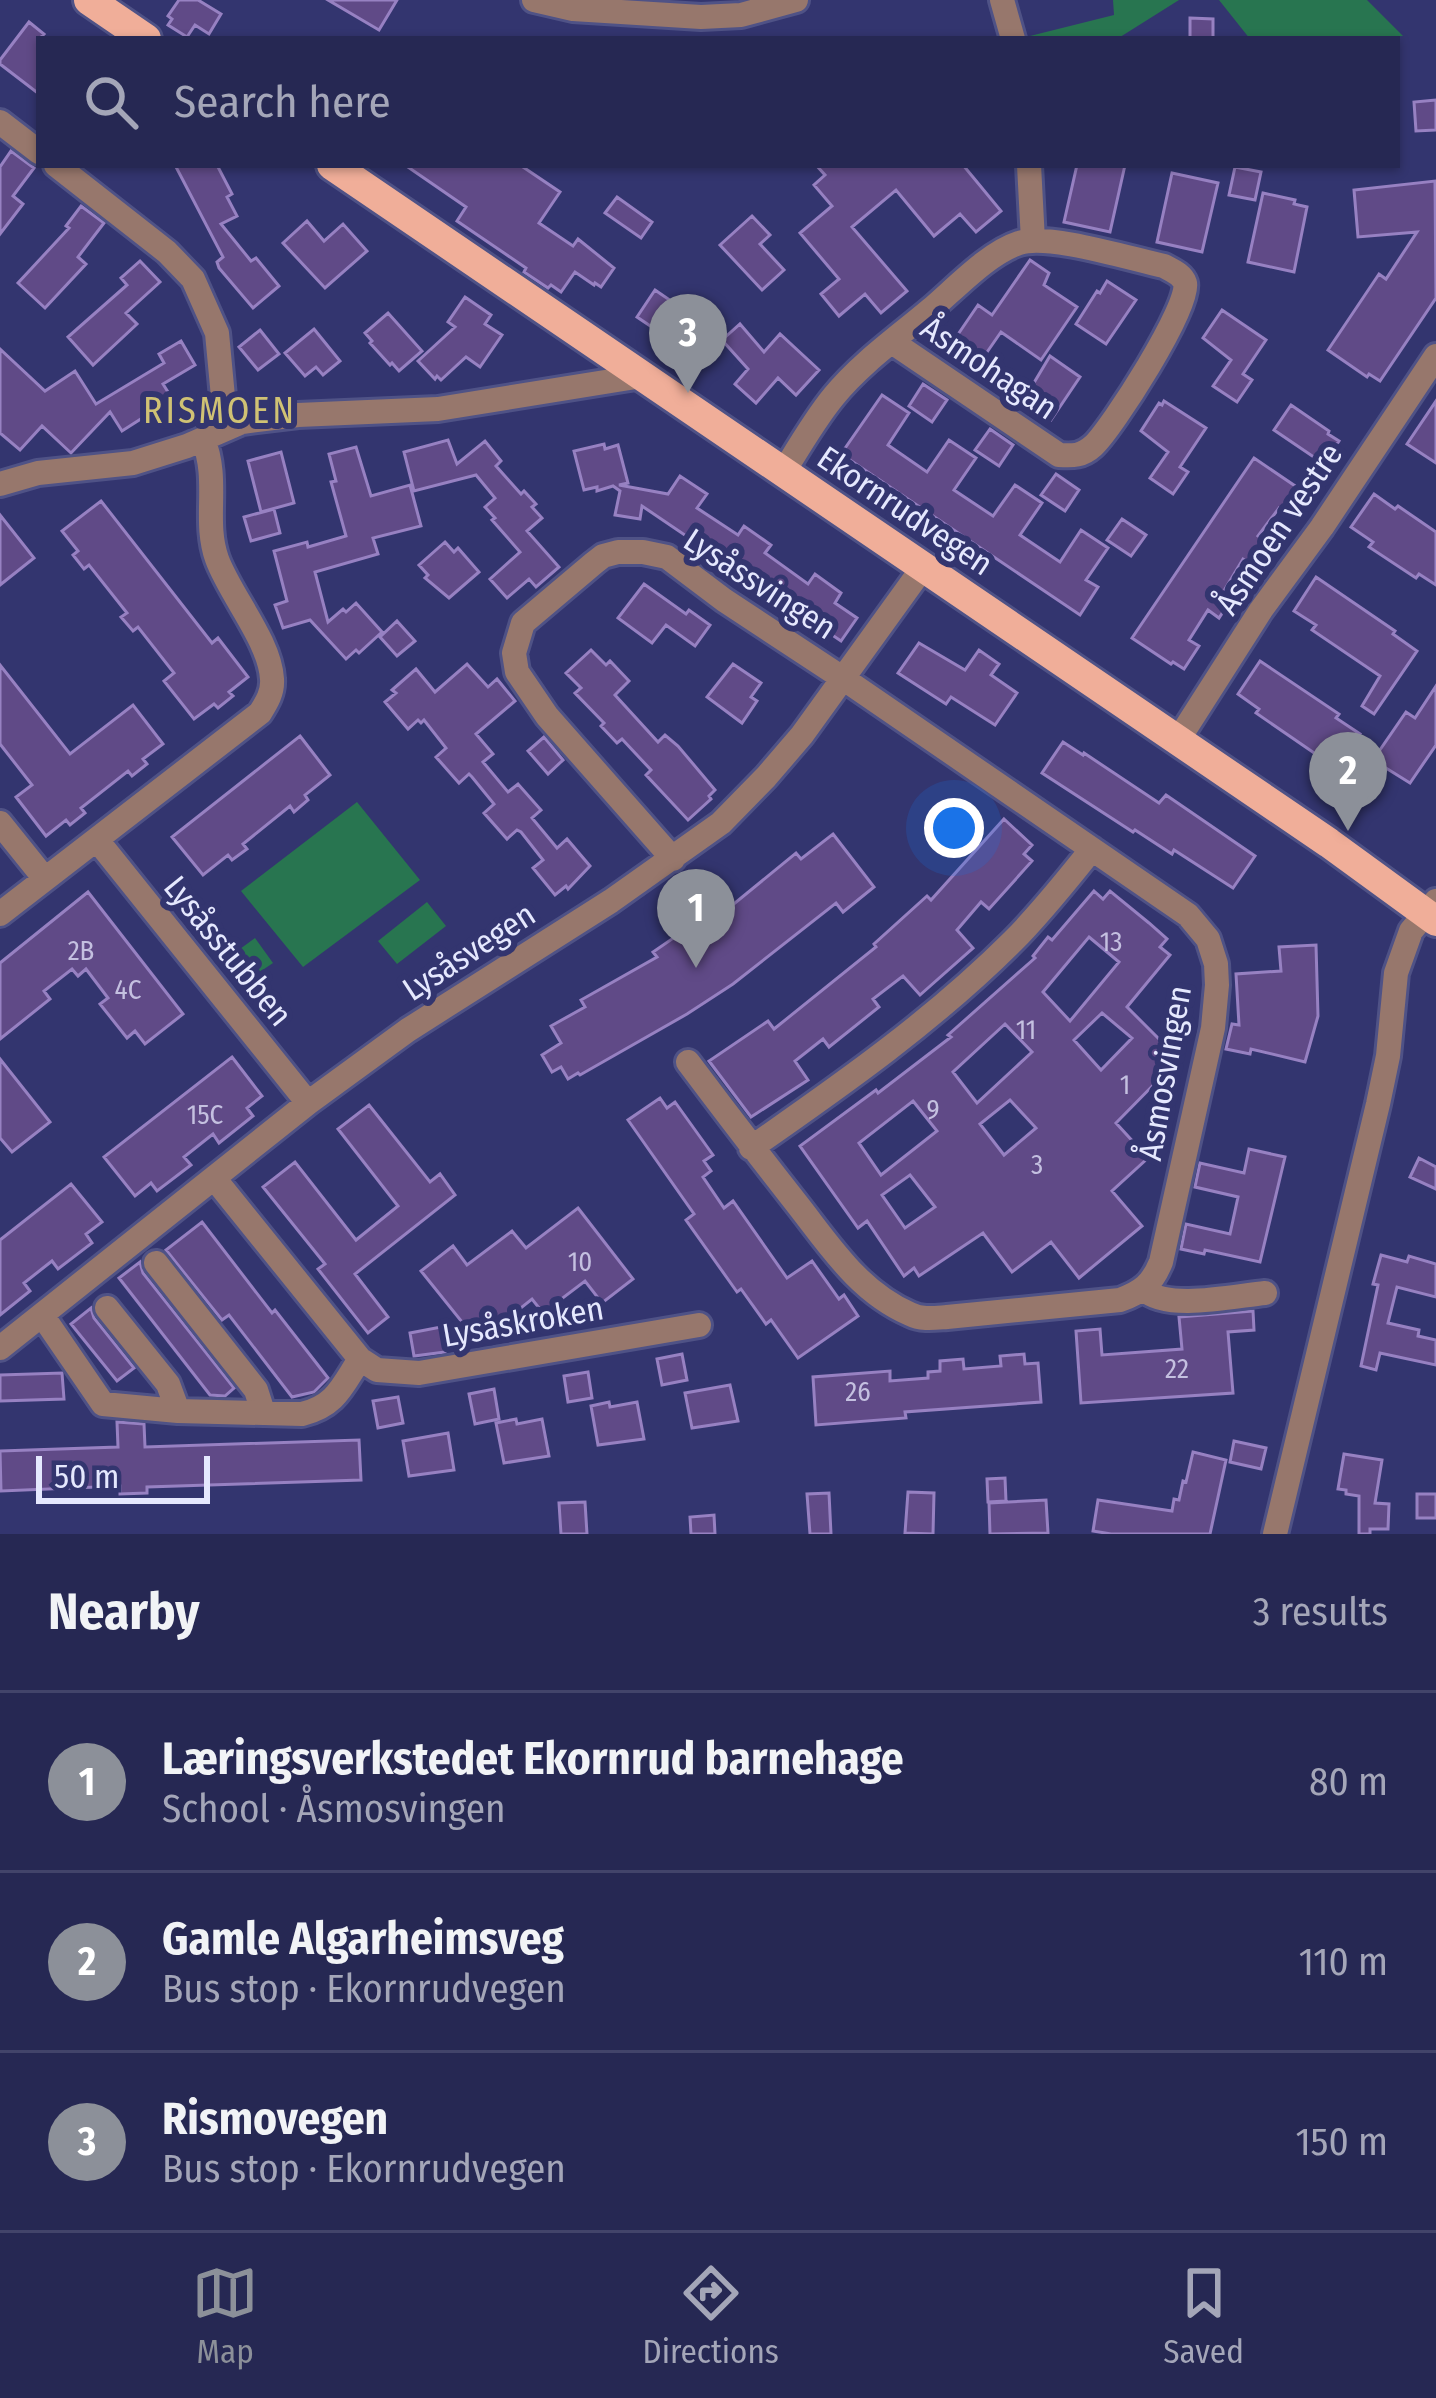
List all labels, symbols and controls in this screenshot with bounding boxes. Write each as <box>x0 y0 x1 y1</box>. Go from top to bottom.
search box <box>36 36 1400 168</box>
icon: search <box>78 69 144 135</box>
text: Search here <box>174 75 391 129</box>
pin: 3 <box>649 294 727 393</box>
street label: Åsmohagan <box>913 307 1065 428</box>
district label: RISMOEN <box>143 389 297 433</box>
street label: Åsmoen vestre <box>1206 435 1351 622</box>
street label: Ekornrudvegen <box>810 438 1000 584</box>
street label: Lysåssvingen <box>676 520 844 648</box>
pin: 2 <box>1309 732 1387 831</box>
your location <box>924 798 984 858</box>
street label: Lysåsstubben <box>155 868 301 1034</box>
pin: 1 <box>657 869 735 968</box>
street label: Lysåsvegen <box>395 894 543 1010</box>
house number: 13 <box>1100 926 1122 958</box>
house number: 2B <box>68 935 94 967</box>
house number: 4C <box>115 974 142 1006</box>
street label: Åsmosvingen <box>1129 982 1200 1164</box>
house number: 11 <box>1016 1014 1036 1046</box>
house number: 1 <box>1120 1069 1130 1101</box>
house number: 9 <box>926 1094 940 1126</box>
house number: 15C <box>187 1099 224 1131</box>
house number: 3 <box>1031 1149 1043 1181</box>
house number: 10 <box>568 1246 592 1278</box>
street label: Lysåskroken <box>439 1288 607 1356</box>
house number: 22 <box>1165 1353 1189 1385</box>
house number: 26 <box>845 1376 871 1408</box>
scale bar <box>36 1450 210 1503</box>
text: 50 m <box>54 1457 119 1497</box>
text: Nearby <box>48 1581 200 1643</box>
text: 3 results <box>1253 1589 1388 1635</box>
text: Læringsverkstedet Ekornrud barnehage <box>162 1732 904 1786</box>
text: 1 <box>79 1759 95 1805</box>
text: 80 m <box>1309 1759 1388 1805</box>
text: School · Åsmosvingen <box>162 1786 506 1832</box>
text: Gamle Algarheimsveg <box>162 1912 564 1966</box>
text: 2 <box>78 1939 96 1985</box>
text: 110 m <box>1299 1939 1388 1985</box>
text: Bus stop · Ekornrudvegen <box>162 1966 566 2012</box>
text: Rismovegen <box>162 2092 388 2146</box>
text: 3 <box>78 2119 96 2165</box>
text: 150 m <box>1295 2119 1388 2165</box>
text: Bus stop · Ekornrudvegen <box>162 2146 566 2192</box>
tab: Map <box>192 2260 258 2372</box>
tab: Directions <box>642 2260 779 2372</box>
tab: Saved <box>1163 2260 1244 2372</box>

